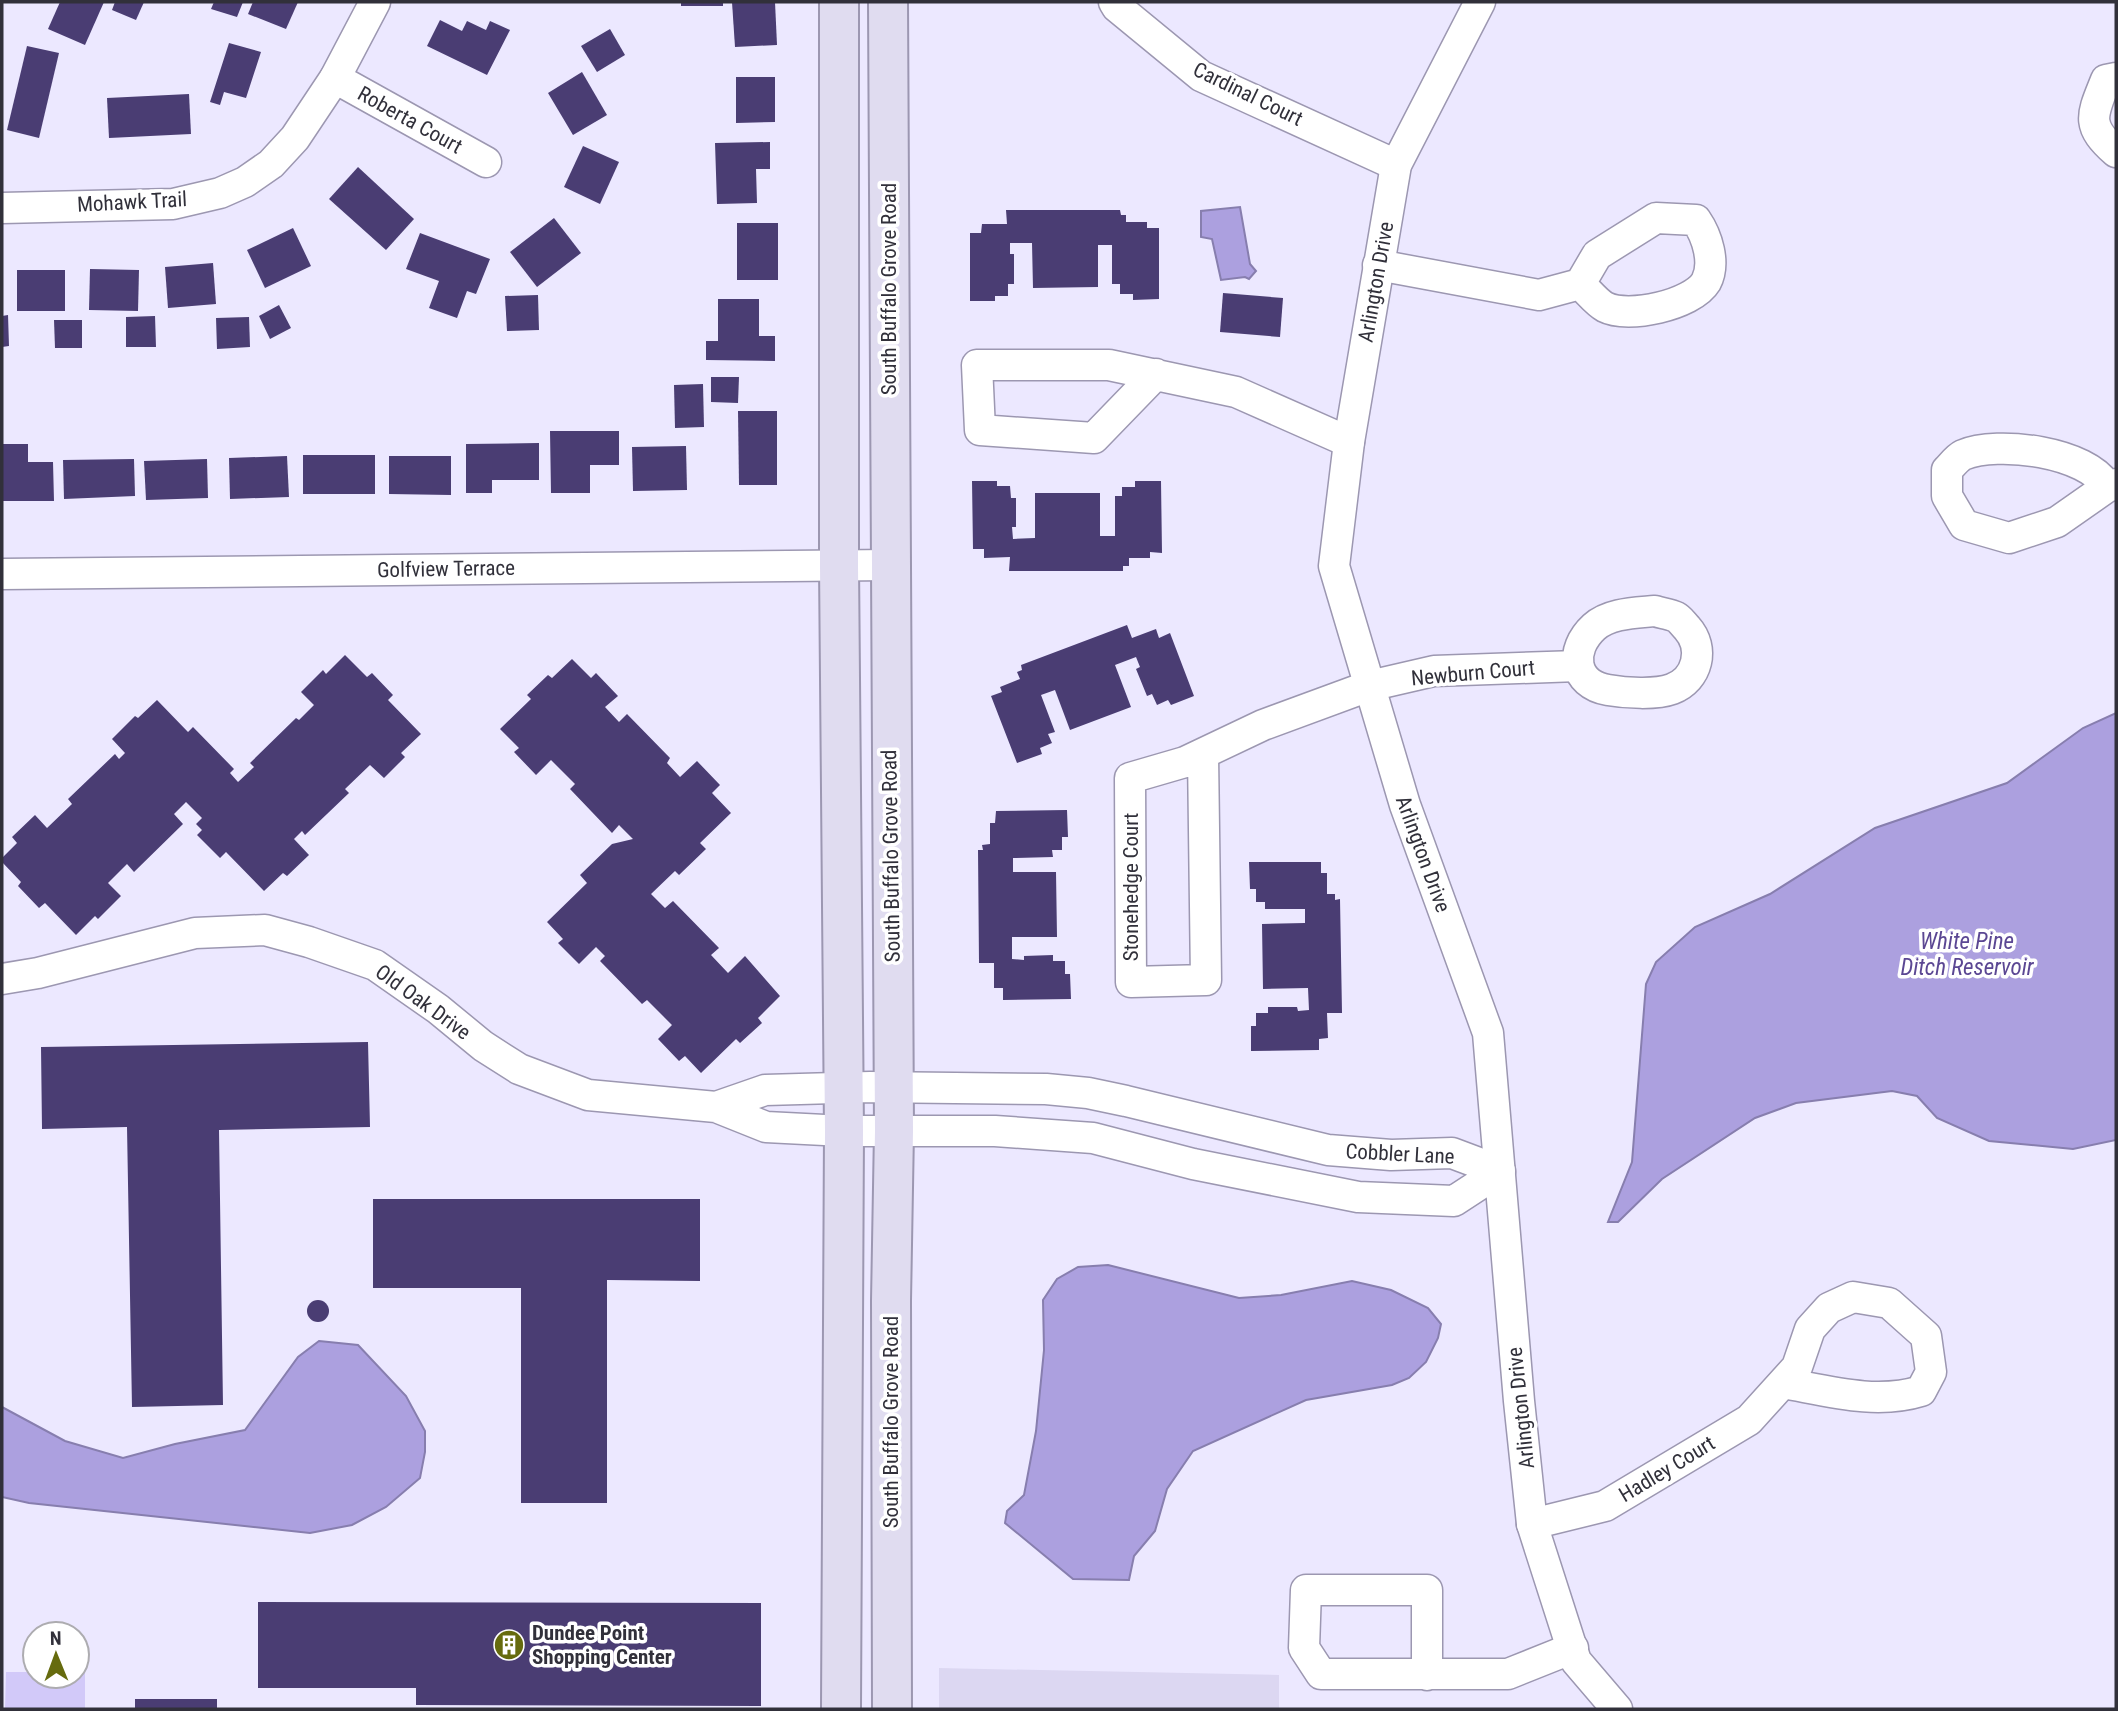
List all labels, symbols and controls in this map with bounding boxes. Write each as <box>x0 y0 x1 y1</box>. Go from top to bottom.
street label: Cardinal Court <box>1189 57 1307 131</box>
street label: Roberta Court <box>354 81 466 159</box>
street label: South Buffalo Grove Road <box>877 183 901 395</box>
street label: Mohawk Trail <box>76 187 188 217</box>
street label: Arlington Drive <box>1354 220 1398 344</box>
street label: Golfview Terrace <box>377 556 515 582</box>
street label: Newburn Court <box>1410 656 1536 690</box>
street label: South Buffalo Grove Road <box>877 750 905 962</box>
street label: Arlington Drive <box>1391 793 1455 916</box>
street label: Stonehedge Court <box>1119 813 1143 961</box>
water label: White Pine Ditch Reservoir <box>1900 928 2035 981</box>
street label: Old Oak Drive <box>371 960 475 1045</box>
street label: Cobbler Lane <box>1345 1139 1455 1169</box>
street label: South Buffalo Grove Road <box>879 1316 903 1528</box>
street label: Arlington Drive <box>1503 1346 1539 1470</box>
street label: Hadley Court <box>1615 1431 1719 1507</box>
north arrow <box>21 1620 91 1690</box>
place label: Dundee Point Shopping Center <box>532 1621 672 1669</box>
text: N <box>50 1627 62 1650</box>
building icon: Dundee Point Shopping Center <box>492 1628 526 1662</box>

